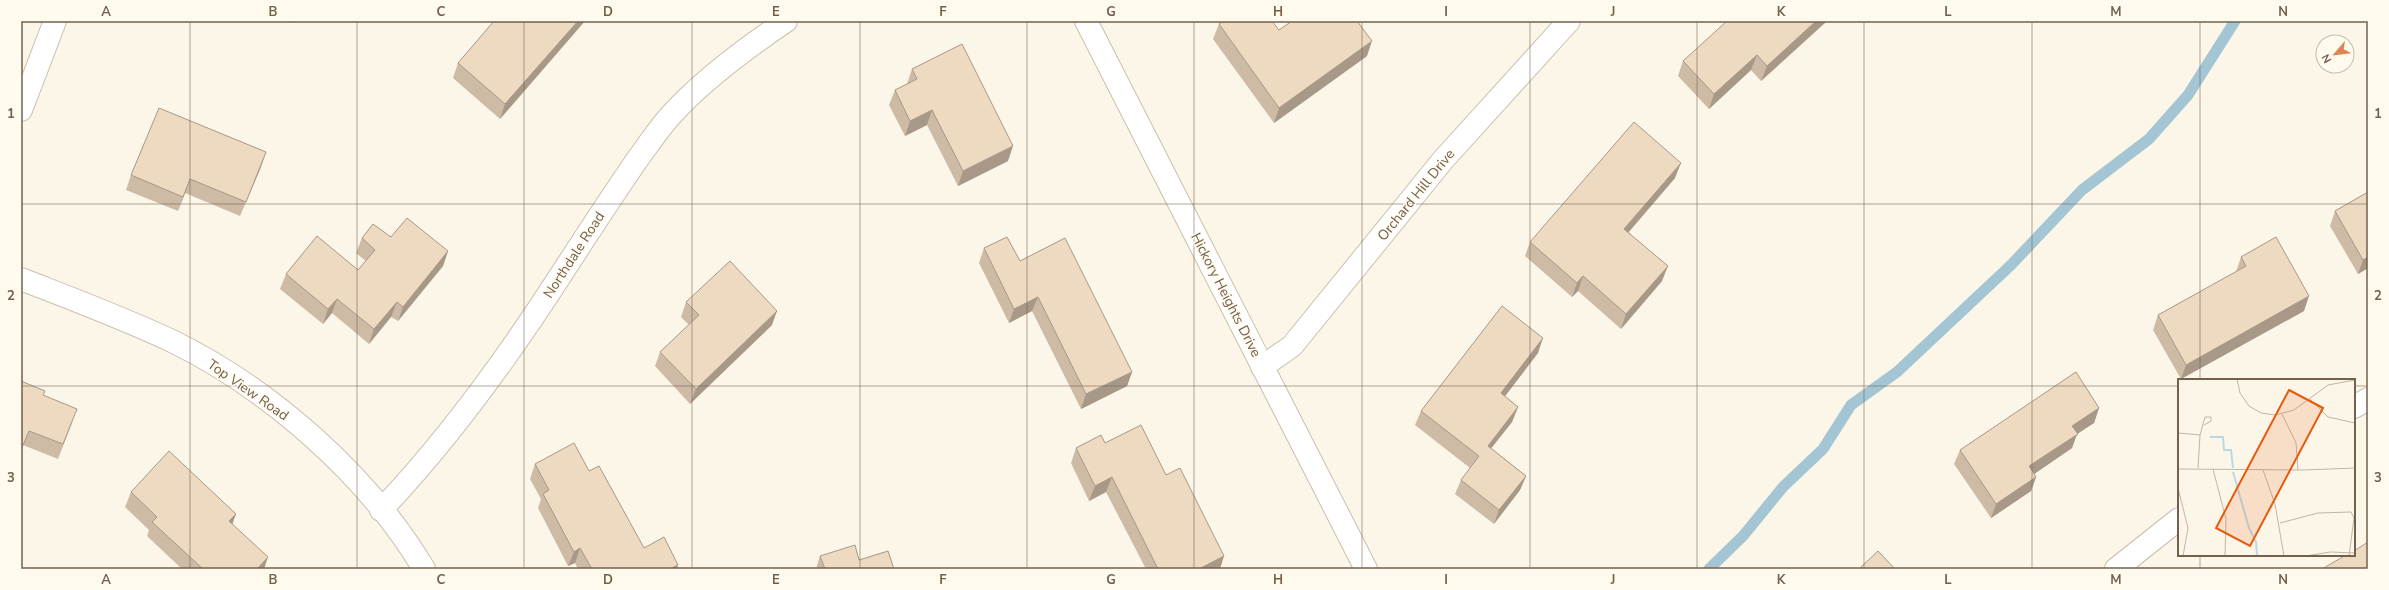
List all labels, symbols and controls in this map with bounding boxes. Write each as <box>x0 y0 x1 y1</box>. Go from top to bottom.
text: A <box>101 3 111 21</box>
text: B <box>269 3 278 21</box>
text: C <box>437 3 446 21</box>
text: D <box>603 3 613 21</box>
text: E <box>772 3 780 21</box>
text: F <box>939 3 947 21</box>
text: G <box>1106 3 1116 21</box>
text: H <box>1273 3 1283 21</box>
text: I <box>1444 3 1448 21</box>
text: J <box>1610 3 1615 21</box>
text: K <box>1777 3 1786 21</box>
text: L <box>1944 3 1952 21</box>
text: M <box>2110 3 2122 21</box>
text: N <box>2278 3 2288 21</box>
north arrow <box>2315 34 2355 74</box>
text: N <box>2318 51 2335 66</box>
text: 1 <box>7 105 15 123</box>
text: 1 <box>2374 105 2382 123</box>
street label: Orchard Hill Drive <box>1373 145 1459 245</box>
street label: Northdale Road <box>539 208 609 302</box>
street label: Hickory Heights Drive <box>1186 230 1266 360</box>
text: 2 <box>7 287 15 305</box>
text: 2 <box>2374 287 2382 305</box>
street label: Top View Road <box>204 355 292 425</box>
inset map <box>2178 379 2355 556</box>
text: 3 <box>7 469 15 487</box>
text: 3 <box>2374 469 2382 487</box>
text: A <box>101 571 111 589</box>
text: B <box>269 571 278 589</box>
text: C <box>437 571 446 589</box>
text: D <box>603 571 613 589</box>
text: E <box>772 571 780 589</box>
text: F <box>939 571 947 589</box>
text: G <box>1106 571 1116 589</box>
text: H <box>1273 571 1283 589</box>
text: I <box>1444 571 1448 589</box>
text: J <box>1610 571 1615 589</box>
text: K <box>1777 571 1786 589</box>
text: L <box>1944 571 1952 589</box>
text: M <box>2110 571 2122 589</box>
text: N <box>2278 571 2288 589</box>

